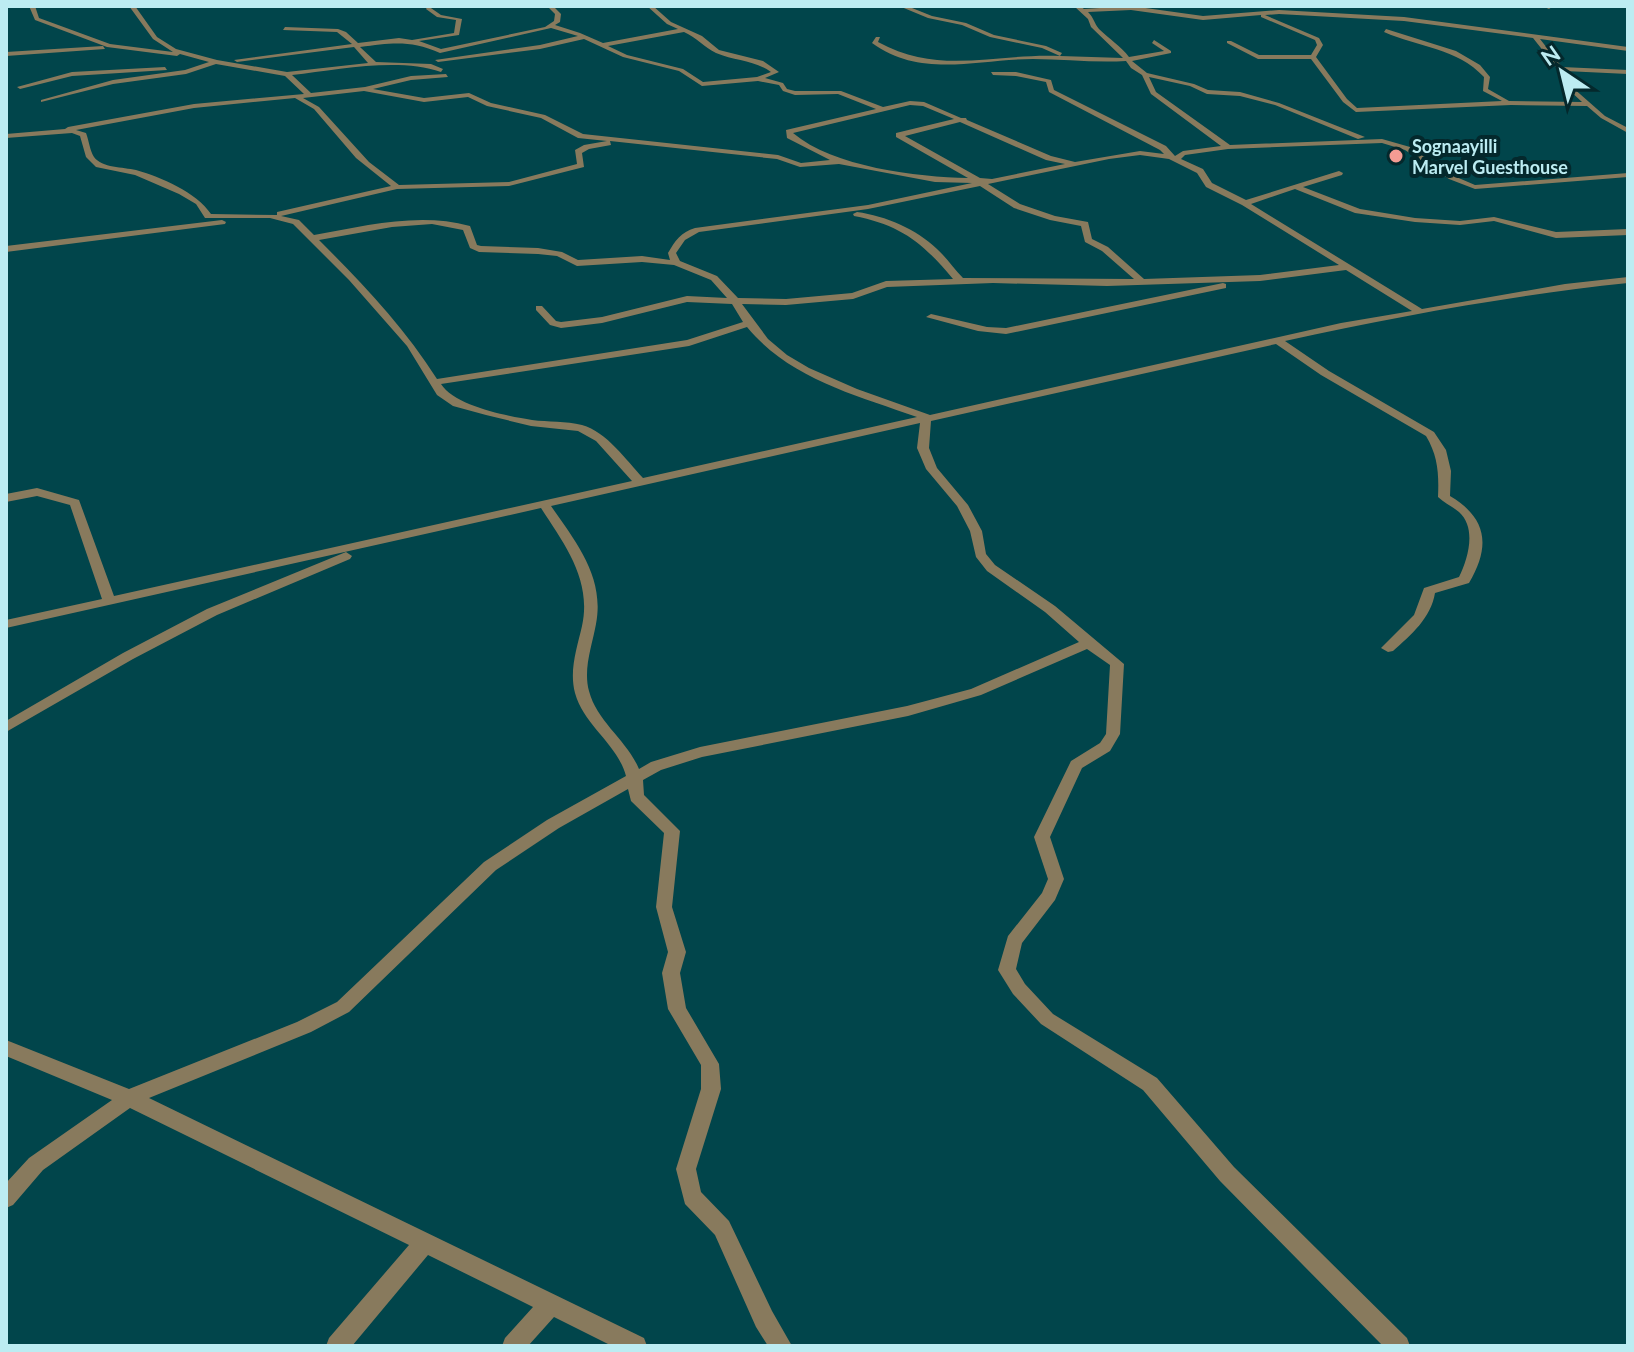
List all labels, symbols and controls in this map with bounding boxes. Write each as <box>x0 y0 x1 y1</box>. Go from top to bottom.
north arrow <box>1522 32 1602 112</box>
text: N <box>1536 39 1565 71</box>
place label: Sognaayilli Marvel Guesthouse <box>1412 135 1568 178</box>
marker: Sognaayilli Marvel Guesthouse <box>1387 147 1405 165</box>

